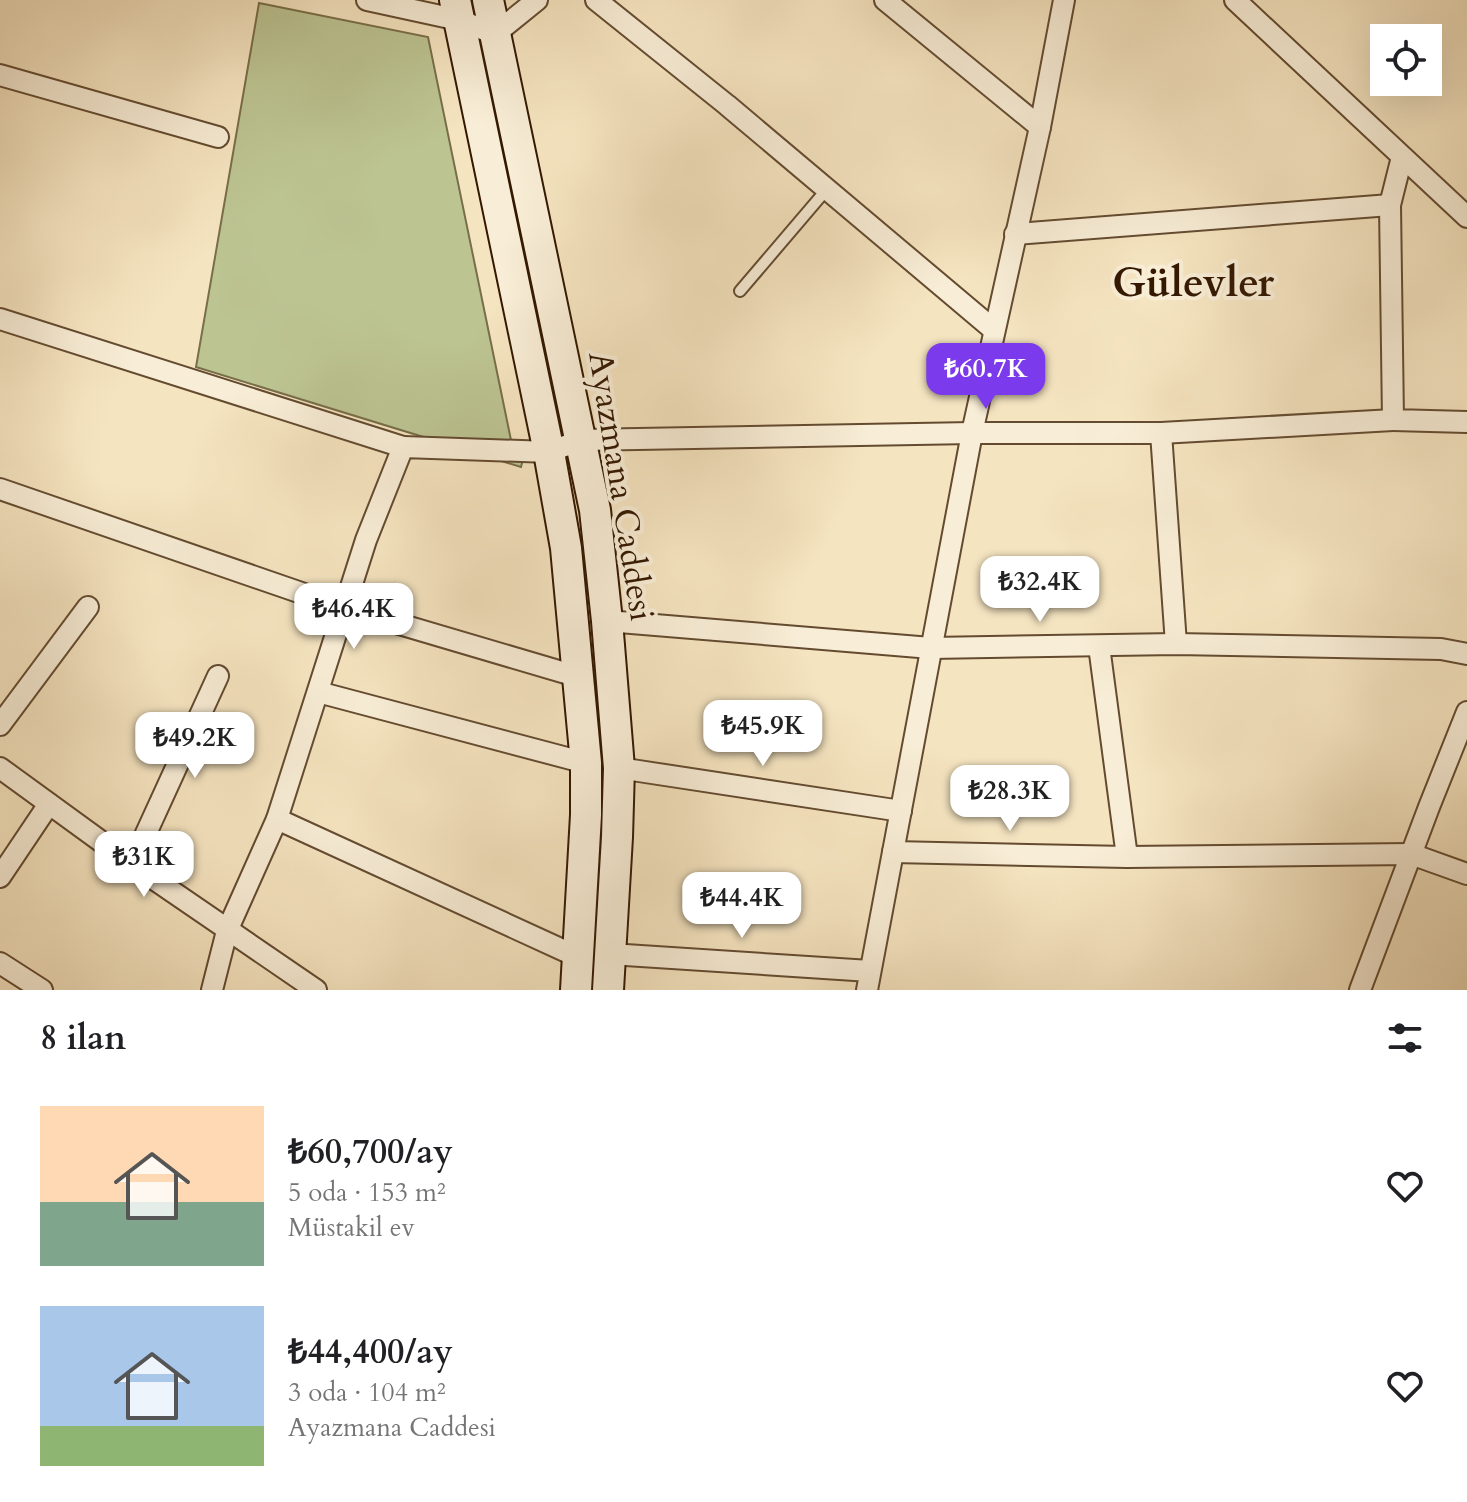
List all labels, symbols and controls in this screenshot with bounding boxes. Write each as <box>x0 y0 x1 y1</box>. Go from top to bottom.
map controls <box>1370 24 1442 96</box>
button: locate <box>1370 24 1442 96</box>
district label: Gülevler <box>1112 254 1274 311</box>
pin: ₺60.7K <box>921 343 1051 411</box>
street label: Ayazmana Caddesi <box>577 348 665 624</box>
text: ₺60.7K <box>944 351 1028 386</box>
pin: ₺32.4K <box>975 556 1105 624</box>
text: ₺32.4K <box>998 564 1082 599</box>
pin: ₺46.4K <box>289 583 419 651</box>
text: ₺46.4K <box>312 591 396 626</box>
pin: ₺45.9K <box>698 700 828 768</box>
text: ₺45.9K <box>721 708 805 743</box>
pin: ₺49.2K <box>130 712 260 780</box>
text: ₺49.2K <box>153 720 237 755</box>
pin: ₺28.3K <box>945 765 1075 833</box>
text: ₺28.3K <box>968 773 1052 808</box>
pin: ₺31K <box>97 831 191 899</box>
text: ₺31K <box>113 839 175 874</box>
pin: ₺44.4K <box>677 872 807 940</box>
text: ₺44.4K <box>700 880 784 915</box>
text: 8 ilan <box>40 1015 126 1061</box>
icon: filters <box>1383 1016 1427 1060</box>
text: ₺60,700/ay <box>288 1129 453 1175</box>
icon: home <box>104 1138 200 1234</box>
icon: heart <box>1383 1164 1427 1208</box>
text: 5 oda · 153 m² <box>288 1175 446 1210</box>
text: Müstakil ev <box>288 1210 415 1245</box>
text: ₺44,400/ay <box>288 1329 453 1375</box>
icon: home <box>104 1338 200 1434</box>
icon: heart <box>1383 1364 1427 1408</box>
text: 3 oda · 104 m² <box>288 1375 446 1410</box>
text: Ayazmana Caddesi <box>288 1410 496 1445</box>

